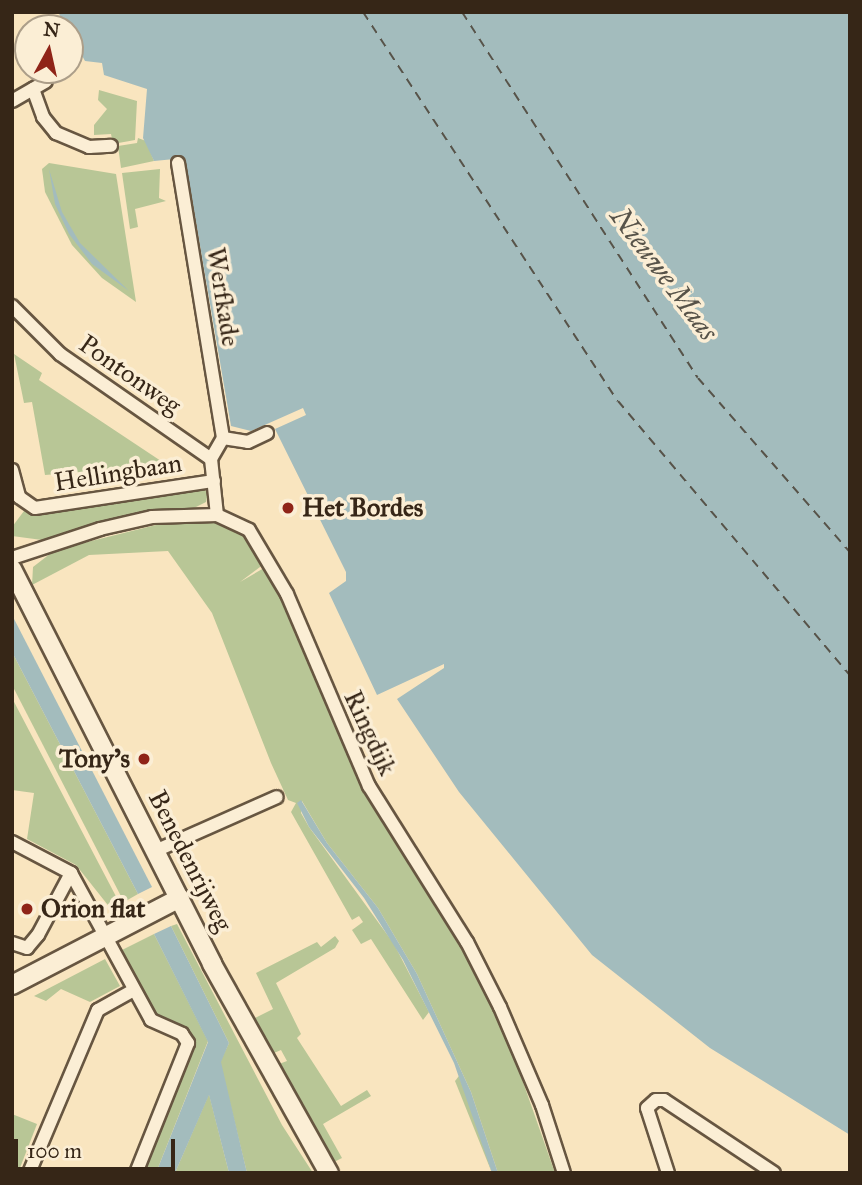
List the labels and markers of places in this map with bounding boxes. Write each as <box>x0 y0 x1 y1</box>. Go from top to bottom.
place label: Het Bordes <box>302 492 423 524</box>
marker: Het Bordes <box>280 500 296 516</box>
place label: Tony's <box>59 743 130 775</box>
marker: Tony's <box>136 751 152 767</box>
place label: Orion flat <box>41 893 145 925</box>
marker: Orion flat <box>19 901 35 917</box>

